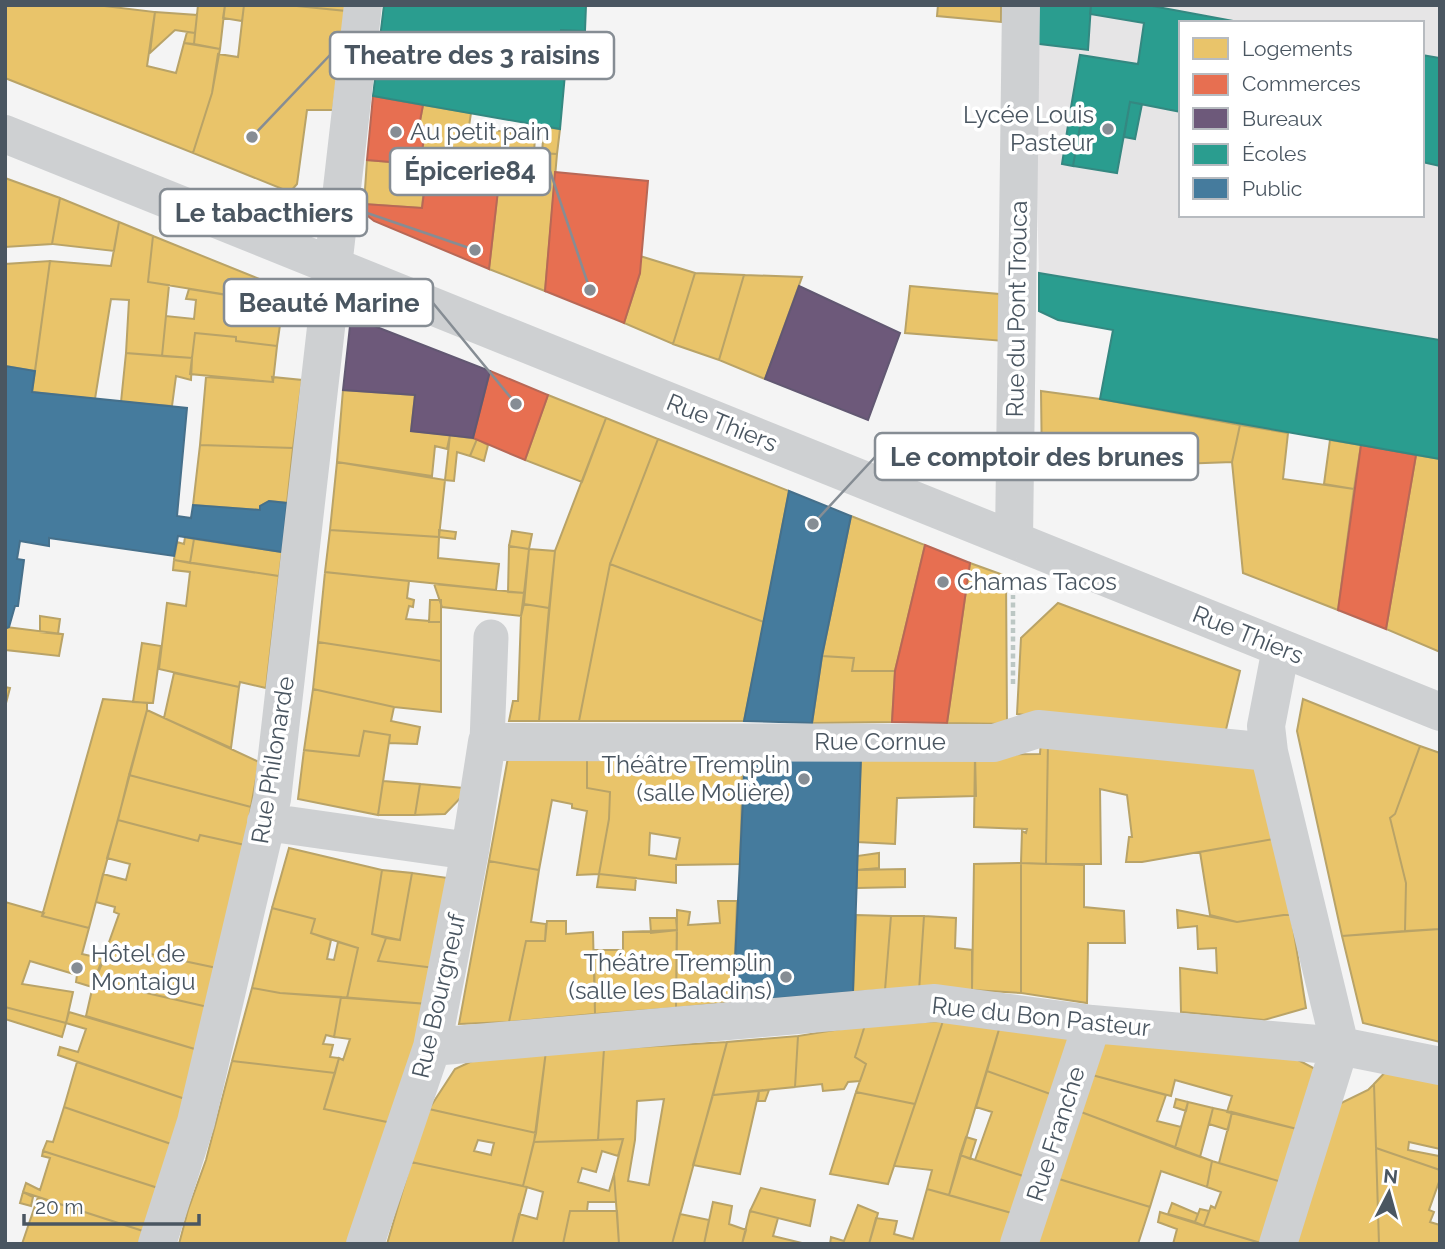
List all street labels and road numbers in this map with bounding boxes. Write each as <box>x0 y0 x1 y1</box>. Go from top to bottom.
street label: Rue du Pont Trouca <box>1000 200 1033 418</box>
street label: Rue Thiers <box>662 387 782 458</box>
street label: Rue Thiers <box>1188 599 1308 670</box>
street label: Rue Philonarde <box>245 674 300 846</box>
street label: Rue Cornue <box>814 727 946 756</box>
street label: Rue Bourgneuf <box>406 910 472 1081</box>
street label: Rue du Bon Pasteur <box>930 991 1152 1042</box>
street label: Rue Franche <box>1020 1063 1091 1205</box>

